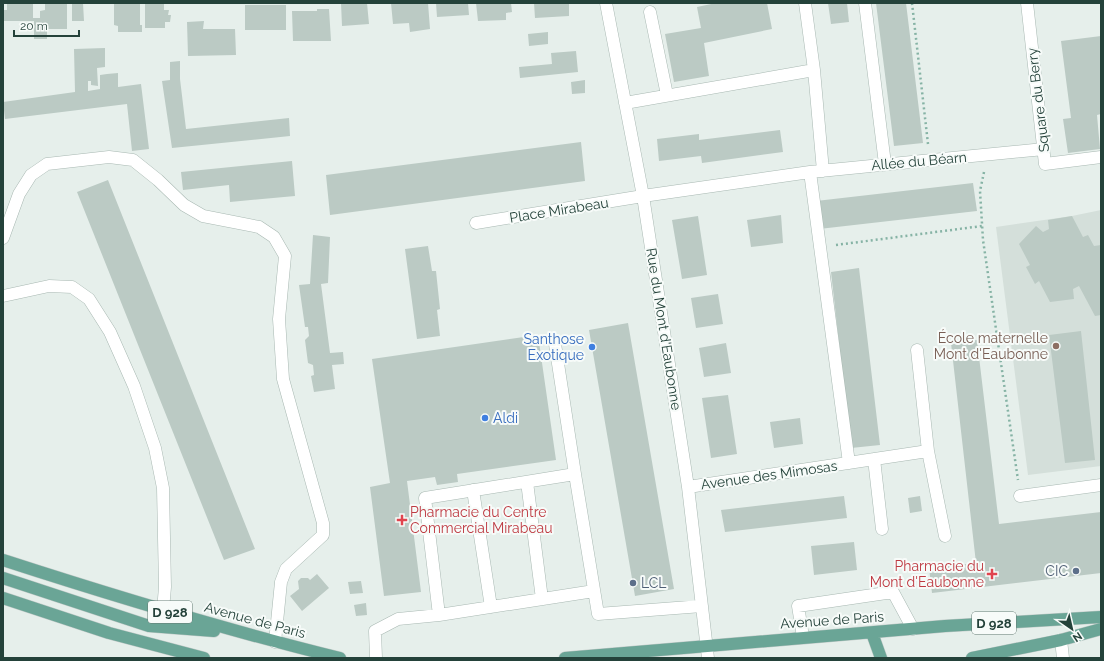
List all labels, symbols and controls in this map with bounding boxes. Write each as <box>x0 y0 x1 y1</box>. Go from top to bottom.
scale bar <box>14 12 79 38</box>
text: 20 m <box>20 19 48 33</box>
street label: Square du Berry <box>1024 46 1052 153</box>
street label: Allée du Béarn <box>871 149 967 173</box>
street label: Place Mirabeau <box>508 194 610 226</box>
street label: Rue du Mont d'Eaubonne <box>643 247 685 411</box>
place label: École maternelle Mont d'Eaubonne <box>934 329 1048 362</box>
place label: Santhose Exotique <box>524 331 584 363</box>
marker: École maternelle Mont d'Eaubonne <box>1051 341 1061 351</box>
marker: Santhose Exotique <box>587 342 597 352</box>
place label: Aldi <box>493 410 518 426</box>
marker: Aldi <box>480 413 490 423</box>
street label: Avenue des Mimosas <box>700 457 838 493</box>
place label: Pharmacie du Centre Commercial Mirabeau <box>410 504 553 536</box>
marker: Pharmacie du Centre Commercial Mirabeau <box>397 515 407 525</box>
place label: Pharmacie du Mont d'Eaubonne <box>870 558 984 590</box>
place label: CIC <box>1045 563 1068 579</box>
marker: CIC <box>1071 566 1081 576</box>
marker: Pharmacie du Mont d'Eaubonne <box>987 569 997 579</box>
place label: LCL <box>641 575 667 591</box>
marker: LCL <box>628 578 638 588</box>
street label: Avenue de Paris <box>203 599 308 641</box>
road number: D 928 <box>148 601 192 623</box>
street label: Avenue de Paris <box>779 608 885 632</box>
north arrow <box>1052 609 1092 649</box>
road number: D 928 <box>972 612 1016 634</box>
text: N <box>1070 629 1084 645</box>

